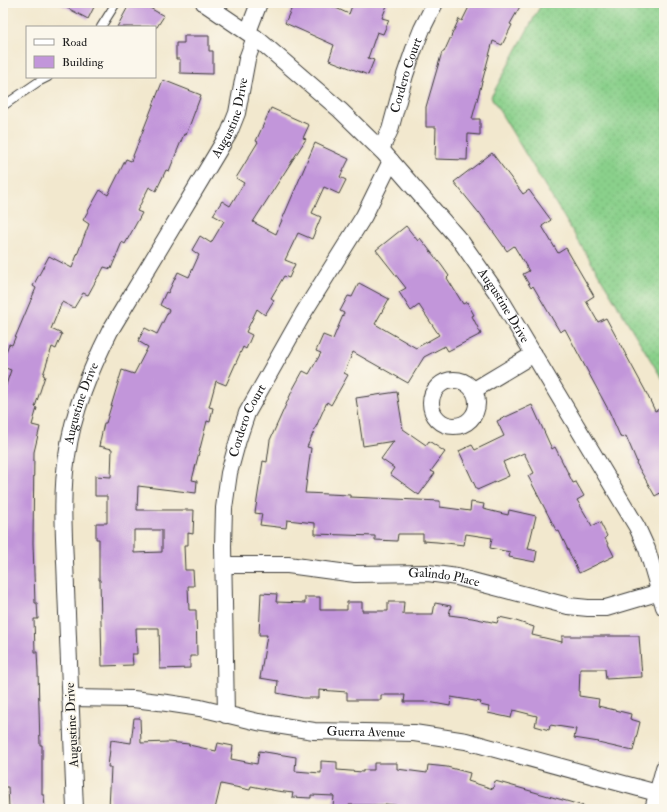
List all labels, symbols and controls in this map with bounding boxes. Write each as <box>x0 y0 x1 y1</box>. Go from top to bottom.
legend <box>26 26 156 78</box>
text: Road <box>62 35 87 50</box>
street label: Cordero Court <box>387 35 426 115</box>
text: Building <box>62 55 105 70</box>
street label: Augustine Drive <box>207 76 251 162</box>
street label: Augustine Drive <box>474 264 533 346</box>
street label: Augustine Drive <box>61 360 102 447</box>
street label: Cordero Court <box>226 381 270 459</box>
street label: Galindo Place <box>408 565 482 591</box>
street label: Augustine Drive <box>62 682 82 769</box>
street label: Guerra Avenue <box>327 723 406 741</box>

